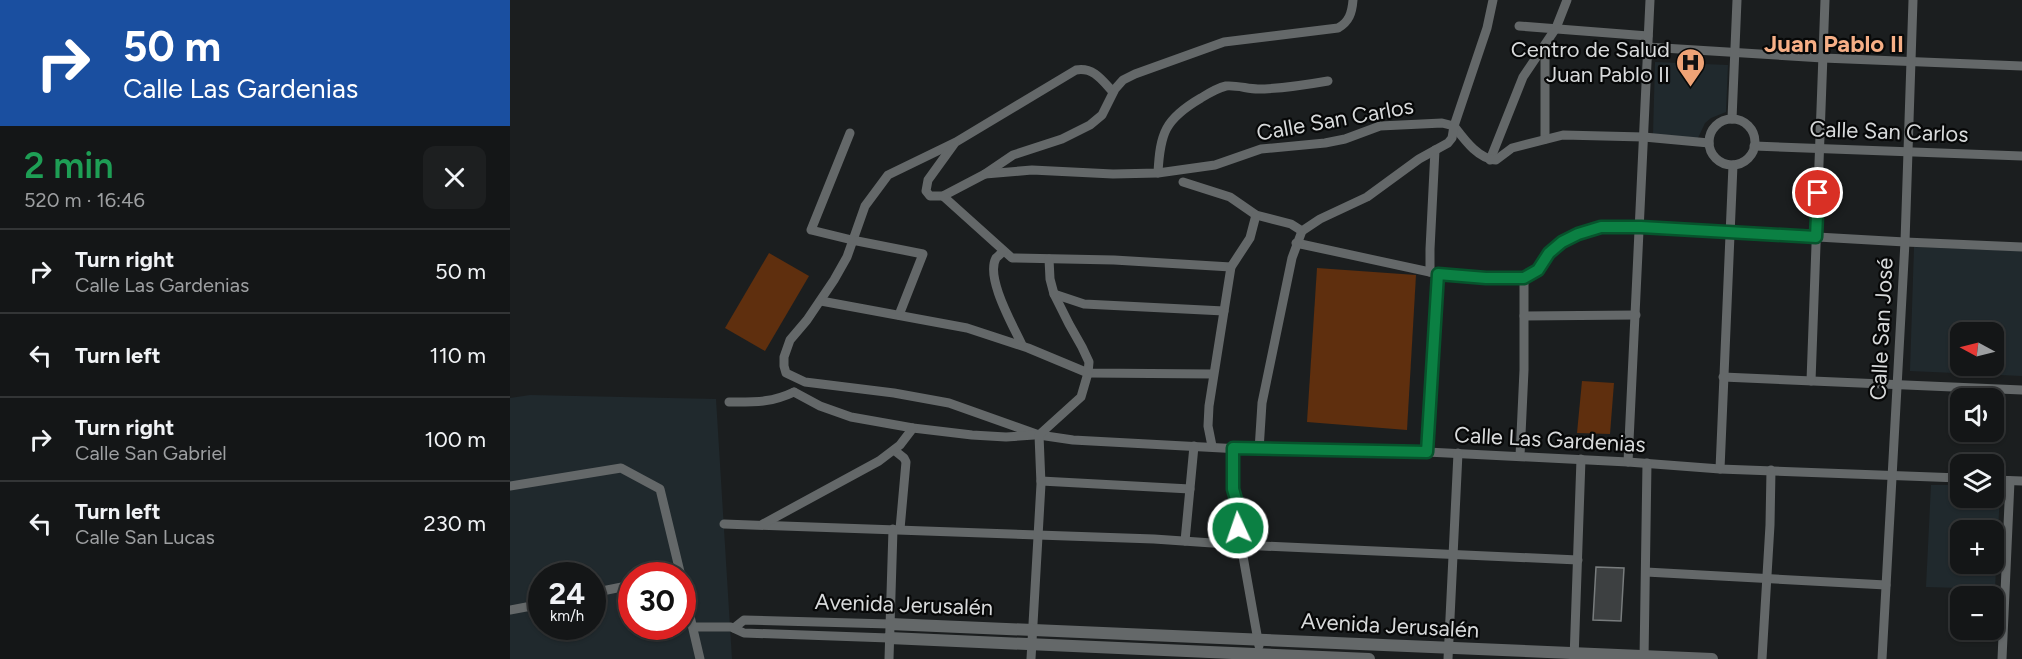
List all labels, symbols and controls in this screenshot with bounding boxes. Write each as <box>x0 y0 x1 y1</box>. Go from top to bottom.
text: 50 m <box>123 21 221 72</box>
icon: right <box>24 24 102 102</box>
district label: Juan Pablo II <box>1764 29 1904 58</box>
place label: Centro de Salud Juan Pablo II <box>1511 36 1670 88</box>
hospital icon: Centro de Salud Juan Pablo II <box>1675 46 1707 88</box>
text: Calle Las Gardenias <box>123 72 358 105</box>
street label: Calle San Carlos <box>1254 92 1416 147</box>
street label: Calle San Carlos <box>1809 115 1969 148</box>
text: 2 min <box>24 144 114 187</box>
button: close <box>423 146 486 209</box>
pin <box>1792 167 1843 218</box>
icon: arrive <box>1801 176 1834 209</box>
text: 520 m · 16:46 <box>24 188 145 212</box>
text: Turn right <box>75 246 174 273</box>
icon: right <box>24 255 57 288</box>
street label: Calle San José <box>1864 257 1899 401</box>
text: 50 m <box>435 258 486 285</box>
text: Calle Las Gardenias <box>75 273 249 297</box>
north arrow <box>1950 322 2004 376</box>
map controls <box>1950 322 2004 640</box>
icon: left <box>24 339 57 372</box>
text: Turn left <box>75 342 161 369</box>
text: 110 m <box>430 342 486 369</box>
button: sound <box>1950 388 2004 442</box>
text: Turn right <box>75 414 174 441</box>
street label: Calle Las Gardenias <box>1454 421 1646 458</box>
icon: right <box>24 423 57 456</box>
text: 100 m <box>425 426 486 453</box>
text: Calle San Gabriel <box>75 441 227 465</box>
button: layers <box>1950 454 2004 508</box>
position arrow <box>1206 496 1270 560</box>
text: Turn left <box>75 498 161 525</box>
icon: left <box>24 507 57 540</box>
text: 230 m <box>423 510 486 537</box>
button: + <box>1950 520 2004 574</box>
text: Calle San Lucas <box>75 525 215 549</box>
speed limit sign: 30 <box>618 562 696 640</box>
text: 24 <box>549 575 585 612</box>
button: − <box>1950 586 2004 640</box>
street label: Avenida Jerusalén <box>814 588 994 621</box>
text: km/h <box>550 607 584 625</box>
street label: Avenida Jerusalén <box>1300 607 1480 644</box>

